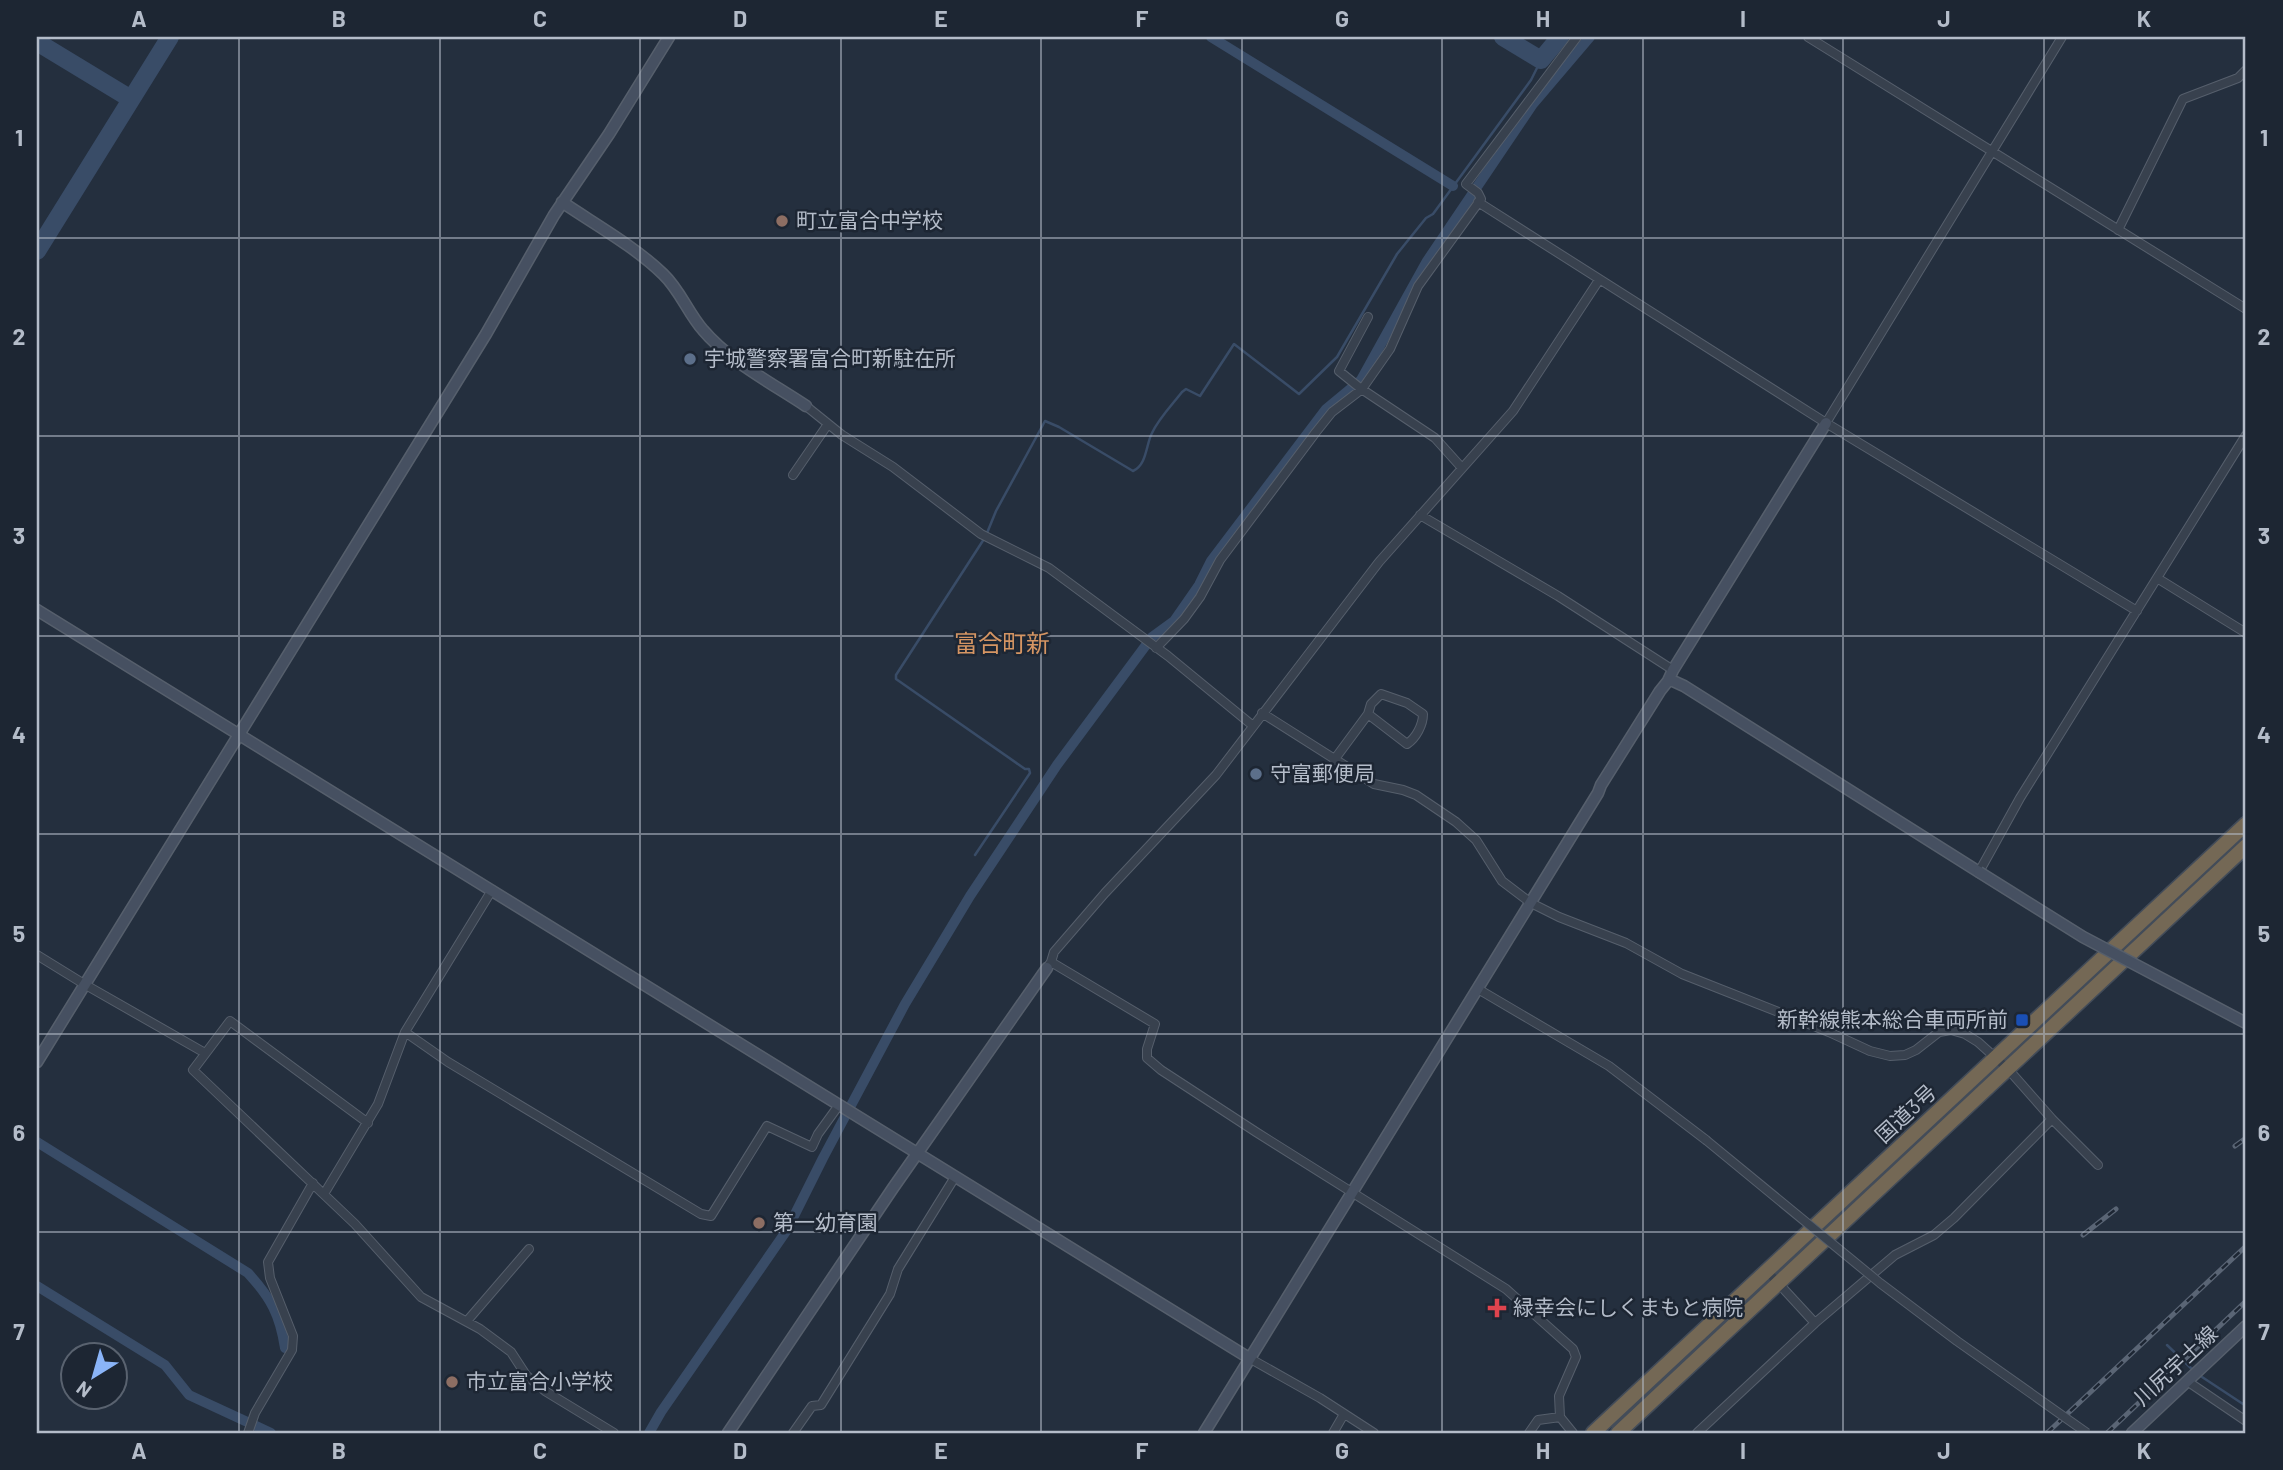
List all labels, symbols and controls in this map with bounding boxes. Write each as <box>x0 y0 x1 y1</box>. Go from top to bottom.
text: A <box>131 4 147 32</box>
text: B <box>332 4 346 32</box>
text: C <box>533 4 547 32</box>
text: D <box>733 4 747 32</box>
text: E <box>934 4 948 32</box>
text: F <box>1136 4 1149 32</box>
text: G <box>1335 4 1349 32</box>
text: H <box>1536 4 1550 32</box>
text: I <box>1740 4 1746 32</box>
text: J <box>1937 4 1951 32</box>
text: K <box>2137 4 2151 32</box>
text: 1 <box>15 123 23 151</box>
text: 1 <box>2260 123 2268 151</box>
place label: 町立富合中学校 <box>796 207 943 232</box>
marker: 町立富合中学校 <box>774 213 790 229</box>
text: 2 <box>13 322 25 350</box>
text: 2 <box>2258 322 2270 350</box>
place label: 宇城警察署富合町新駐在所 <box>704 345 956 370</box>
marker: 宇城警察署富合町新駐在所 <box>682 351 698 367</box>
text: 3 <box>13 521 25 549</box>
text: 3 <box>2258 521 2270 549</box>
district label: 富合町新 <box>954 628 1050 657</box>
text: 4 <box>12 720 26 748</box>
text: 4 <box>2257 720 2271 748</box>
place label: 守富郵便局 <box>1270 760 1375 785</box>
marker: 守富郵便局 <box>1248 766 1264 782</box>
text: 5 <box>13 919 25 947</box>
text: 5 <box>2258 919 2270 947</box>
place label: 新幹線熊本総合車両所前 <box>1777 1006 2008 1031</box>
marker: 新幹線熊本総合車両所前 <box>2014 1012 2030 1028</box>
street label: 国道3号 <box>1869 1079 1940 1147</box>
text: 6 <box>13 1118 25 1146</box>
text: 6 <box>2258 1118 2270 1146</box>
place label: 第一幼育園 <box>773 1209 878 1234</box>
marker: 第一幼育園 <box>751 1215 767 1231</box>
place label: 緑幸会にしくまもと病院 <box>1513 1294 1744 1319</box>
marker: 緑幸会にしくまもと病院 <box>1487 1298 1507 1318</box>
text: 7 <box>13 1317 25 1345</box>
text: 7 <box>2258 1317 2270 1345</box>
street label: 川尻宇土線 <box>2128 1320 2222 1410</box>
north arrow <box>60 1340 130 1410</box>
place label: 市立富合小学校 <box>466 1368 613 1393</box>
marker: 市立富合小学校 <box>444 1374 460 1390</box>
text: N <box>71 1377 95 1403</box>
text: A <box>131 1436 147 1464</box>
text: B <box>332 1436 346 1464</box>
text: C <box>533 1436 547 1464</box>
text: D <box>733 1436 747 1464</box>
text: E <box>934 1436 948 1464</box>
text: F <box>1136 1436 1149 1464</box>
text: G <box>1335 1436 1349 1464</box>
text: H <box>1536 1436 1550 1464</box>
text: I <box>1740 1436 1746 1464</box>
text: J <box>1937 1436 1951 1464</box>
text: K <box>2137 1436 2151 1464</box>

